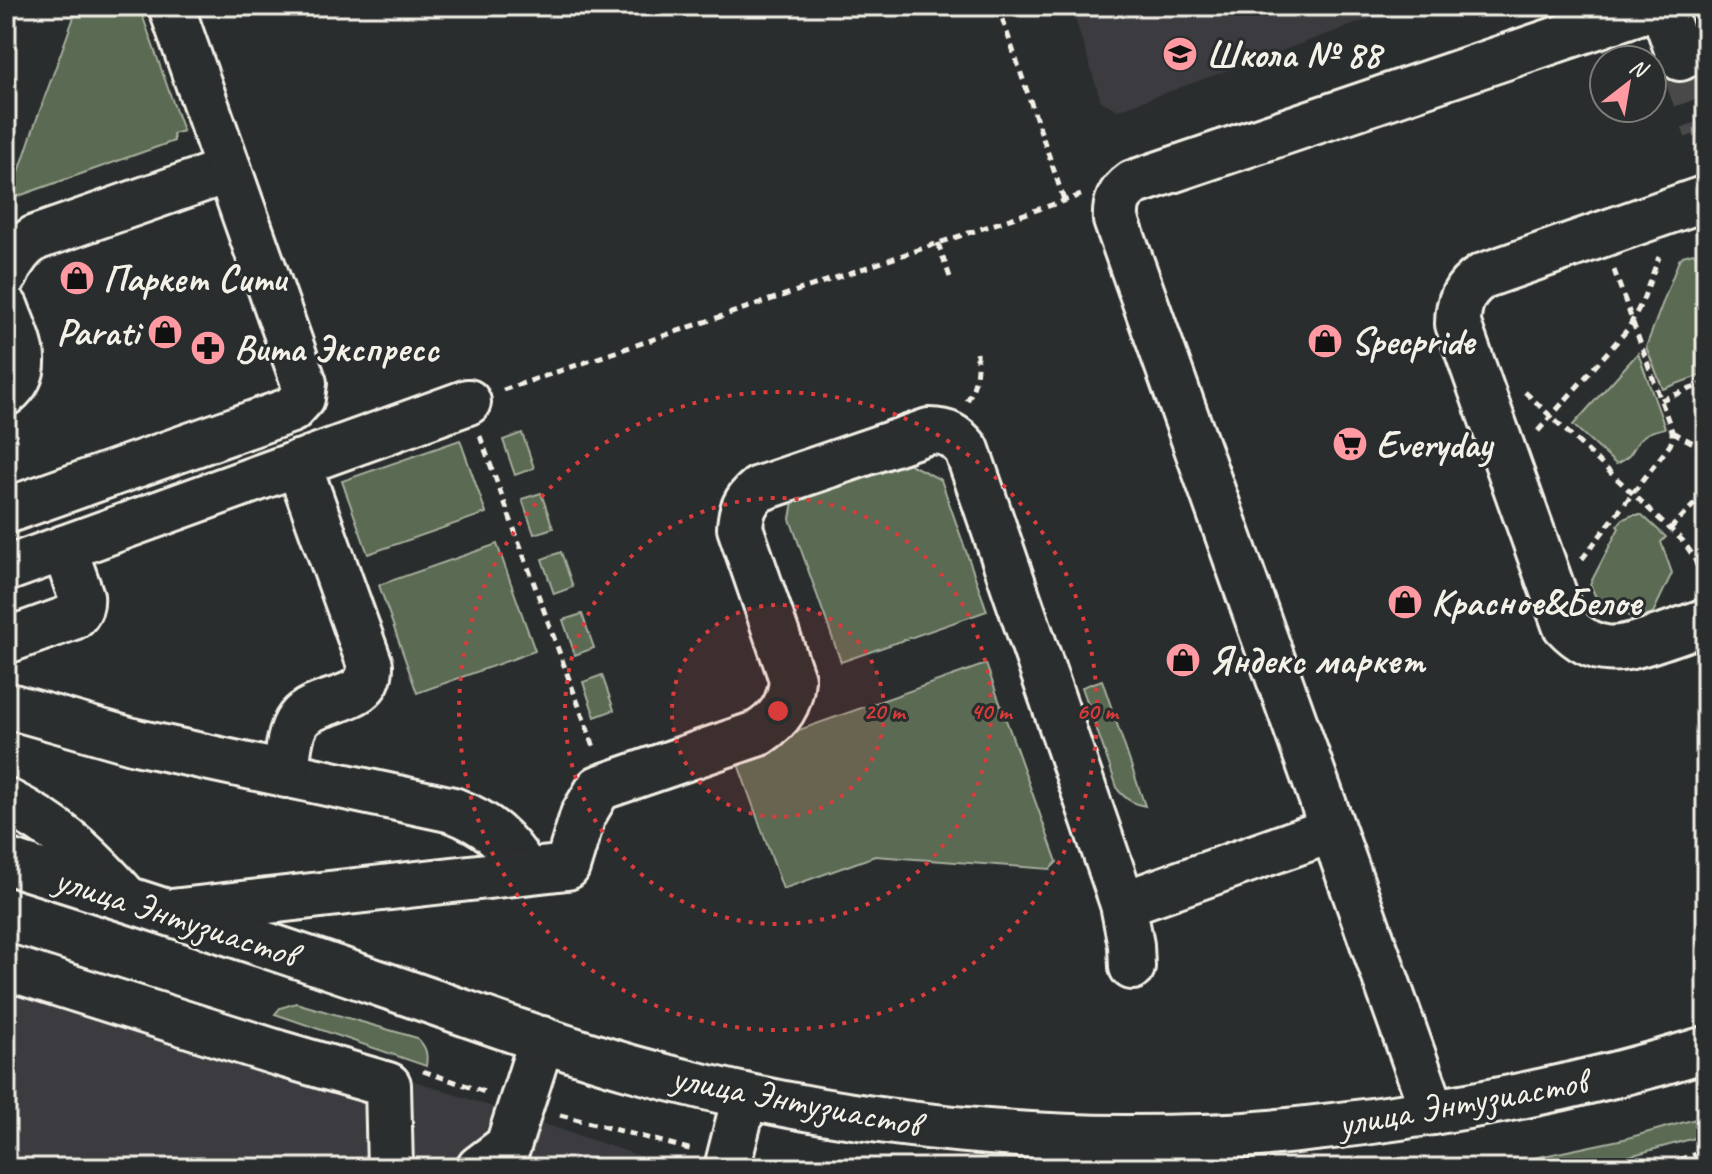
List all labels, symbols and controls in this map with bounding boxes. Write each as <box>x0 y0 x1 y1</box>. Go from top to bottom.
place label: Школа № 88 <box>1206 31 1385 78</box>
school or university icon: Школа № 88 <box>1161 35 1199 73</box>
north arrow <box>1588 44 1668 124</box>
text: N <box>1625 52 1654 85</box>
place label: Паркет Сити <box>103 255 289 302</box>
shop icon: Паркет Сити <box>58 259 96 297</box>
place label: Parati <box>57 309 144 356</box>
shop icon: Parati <box>146 313 184 351</box>
place label: Specpride <box>1351 318 1477 365</box>
shop icon: Specpride <box>1306 322 1344 360</box>
place label: Вита Экспресс <box>234 325 440 372</box>
pharmacy icon: Вита Экспресс <box>189 329 227 367</box>
place label: Everyday <box>1376 421 1495 468</box>
supermarket icon: Everyday <box>1331 425 1369 463</box>
place label: Красное&Белое <box>1431 579 1644 626</box>
shop icon: Красное&Белое <box>1386 583 1424 621</box>
place label: Яндекс маркет <box>1209 637 1427 684</box>
shop icon: Яндекс маркет <box>1164 641 1202 679</box>
text: 20 m <box>863 696 907 726</box>
text: 40 m <box>970 696 1014 726</box>
text: 60 m <box>1076 696 1120 726</box>
centre of rings <box>764 697 792 725</box>
street label: улица Энтузиастов <box>47 855 308 980</box>
street label: улица Энтузиастов <box>666 1053 930 1149</box>
street label: улица Энтузиастов <box>1332 1056 1596 1148</box>

